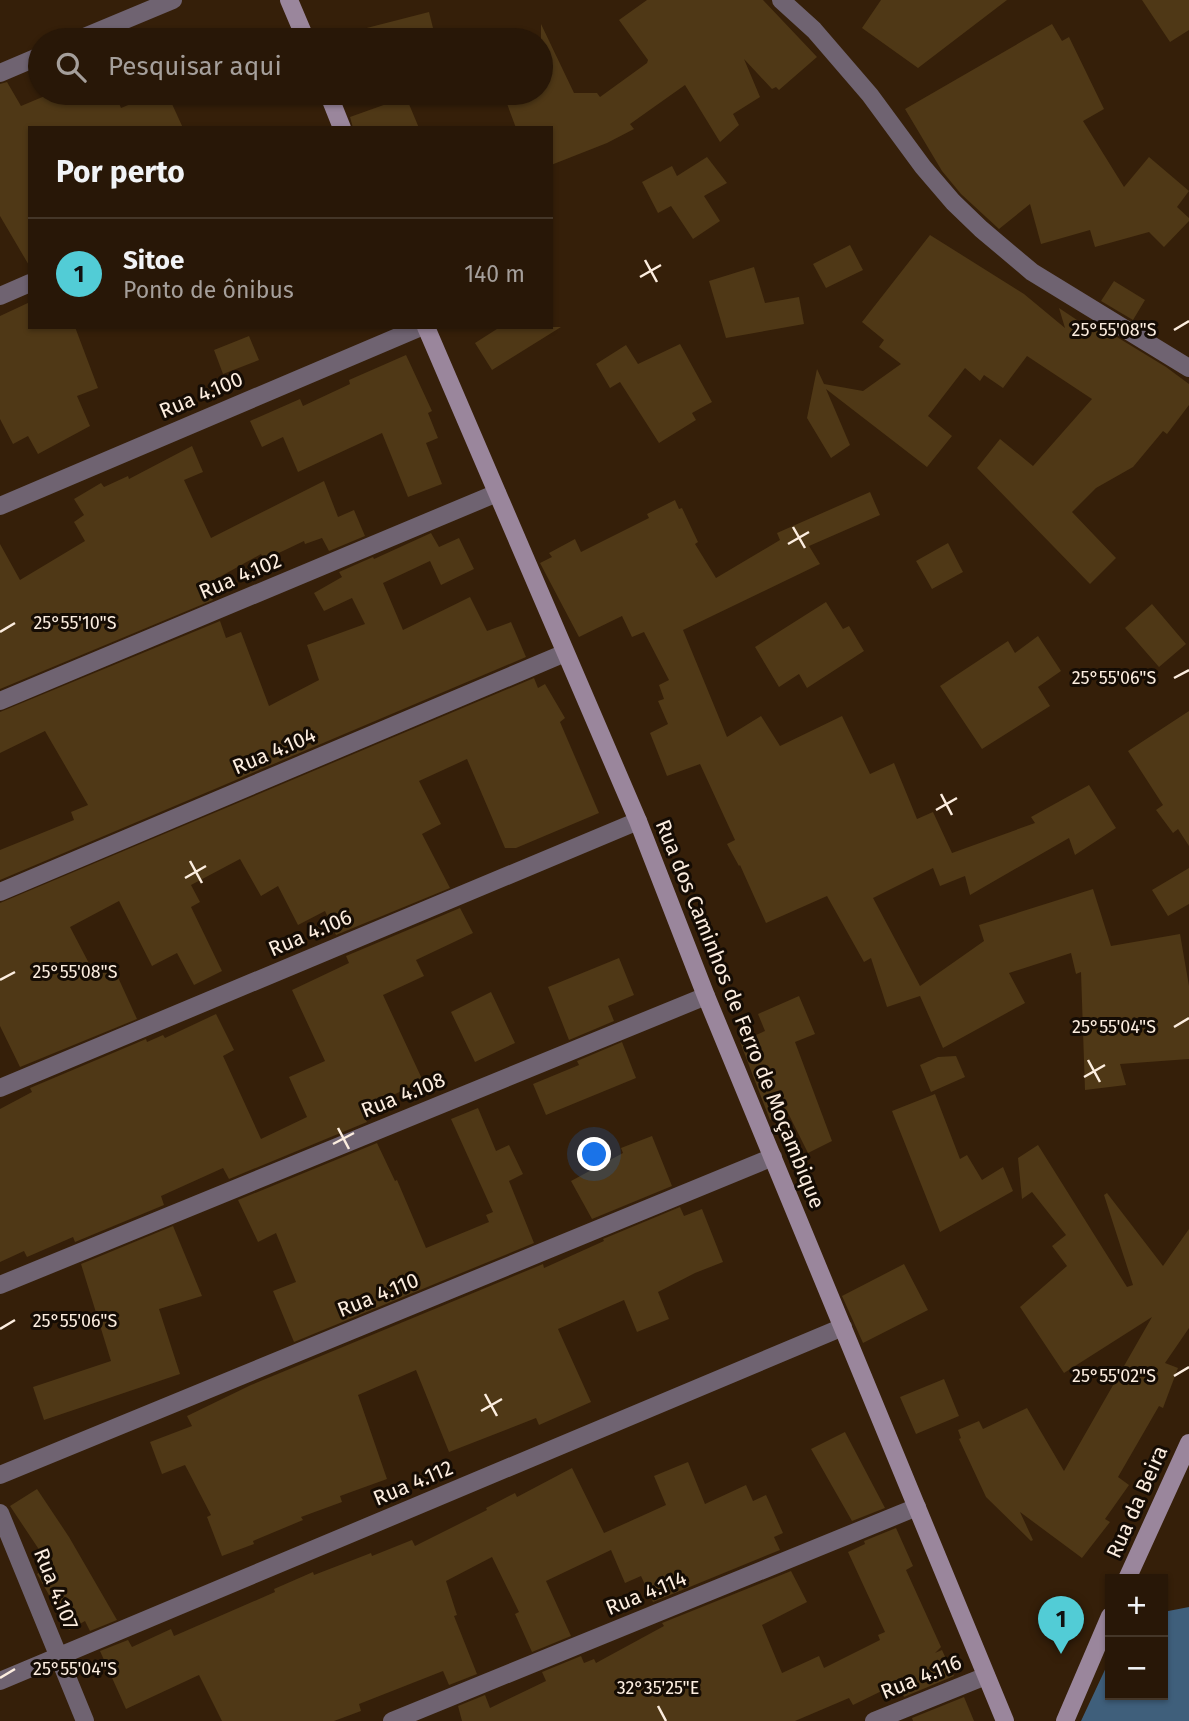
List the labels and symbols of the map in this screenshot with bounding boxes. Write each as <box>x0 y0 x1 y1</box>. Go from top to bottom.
text: 25°55'08"S <box>1071 319 1157 341</box>
street label: Rua 4.100 <box>155 366 247 424</box>
street label: Rua 4.102 <box>195 547 285 605</box>
text: 25°55'10"S <box>33 612 117 634</box>
text: 25°55'06"S <box>1072 667 1156 689</box>
street label: Rua 4.104 <box>228 722 320 780</box>
street label: Rua dos Caminhos de Ferro de Moçambique <box>650 816 830 1212</box>
street label: Rua 4.106 <box>264 904 356 962</box>
text: 25°55'08"S <box>32 961 118 983</box>
text: 25°55'04"S <box>1072 1016 1156 1038</box>
street label: Rua 4.108 <box>357 1066 449 1124</box>
your location <box>577 1137 611 1171</box>
street label: Rua 4.110 <box>333 1267 423 1323</box>
text: 25°55'06"S <box>33 1310 117 1332</box>
text: 25°55'02"S <box>1072 1365 1156 1387</box>
street label: Rua da Beira <box>1101 1442 1173 1562</box>
street label: Rua 4.112 <box>369 1455 457 1511</box>
street label: Rua 4.107 <box>28 1544 84 1634</box>
street label: Rua 4.114 <box>602 1565 690 1621</box>
pin: 1 <box>1038 1596 1084 1654</box>
street label: Rua 4.116 <box>877 1649 965 1705</box>
text: 25°55'04"S <box>33 1658 117 1680</box>
text: 32°35'25"E <box>617 1677 699 1699</box>

